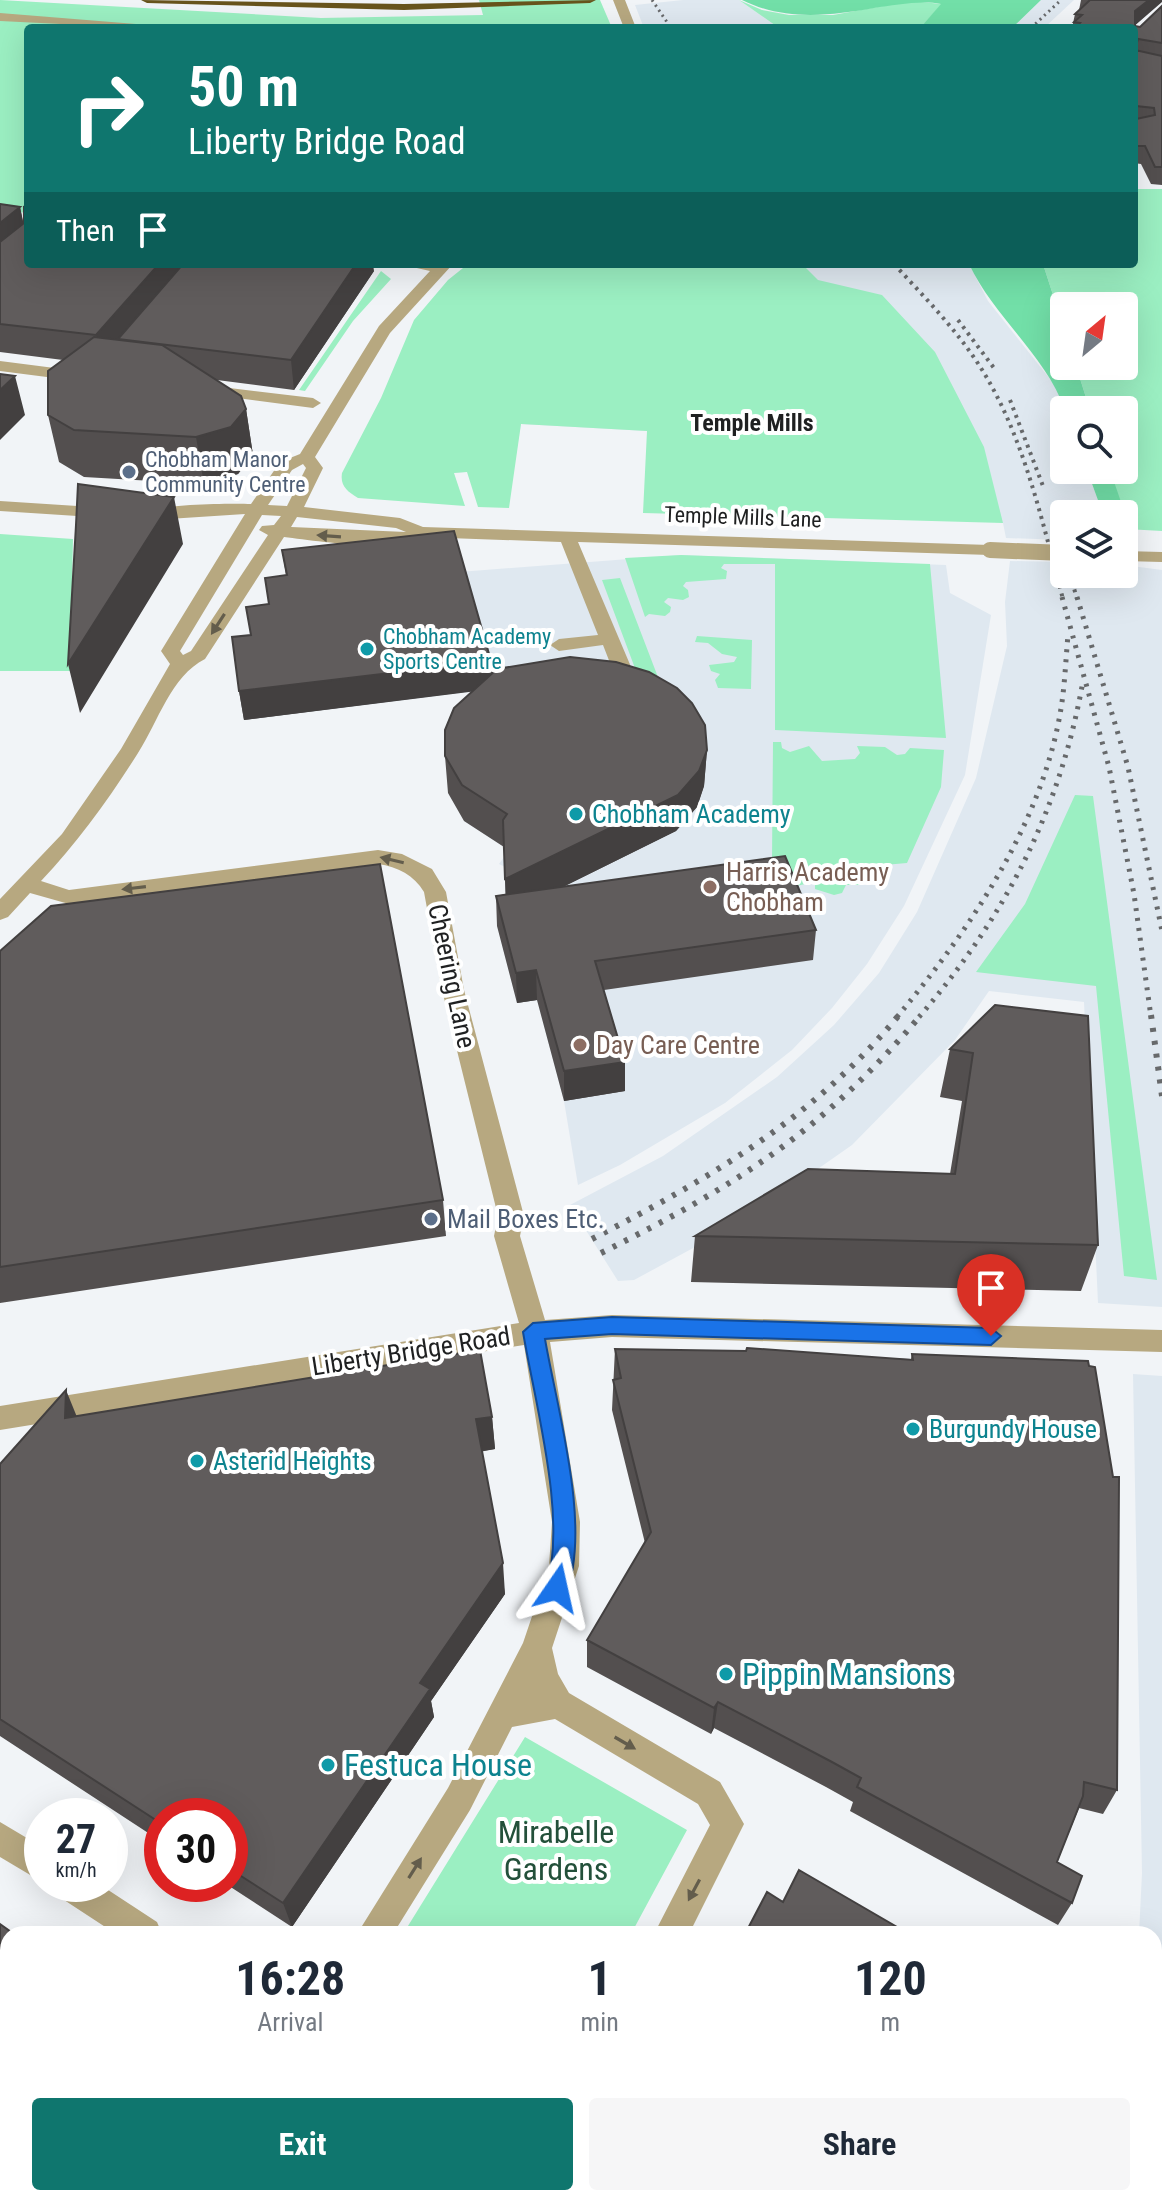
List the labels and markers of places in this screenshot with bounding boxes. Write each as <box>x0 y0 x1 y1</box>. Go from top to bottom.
place label: Chobham Manor Community Centre <box>145 447 305 497</box>
marker: Chobham Manor Community Centre <box>120 463 138 481</box>
place label: Chobham Academy Sports Centre <box>383 624 551 674</box>
marker: Chobham Academy Sports Centre <box>358 640 376 658</box>
place label: Chobham Academy <box>592 799 791 829</box>
marker: Chobham Academy <box>567 805 585 823</box>
place label: Harris Academy Chobham <box>726 857 889 917</box>
marker: Harris Academy Chobham <box>701 878 719 896</box>
place label: Day Care Centre <box>596 1030 760 1060</box>
marker: Day Care Centre <box>571 1036 589 1054</box>
place label: Mail Boxes Etc. <box>447 1204 605 1234</box>
marker: Mail Boxes Etc. <box>422 1210 440 1228</box>
pin <box>957 1254 1025 1336</box>
place label: Burgundy House <box>929 1414 1097 1444</box>
marker: Burgundy House <box>904 1420 922 1438</box>
place label: Asterid Heights <box>213 1446 372 1476</box>
marker: Asterid Heights <box>188 1452 206 1470</box>
place label: Pippin Mansions <box>742 1655 952 1693</box>
marker: Pippin Mansions <box>717 1665 735 1683</box>
place label: Festuca House <box>344 1746 532 1784</box>
marker: Festuca House <box>319 1756 337 1774</box>

